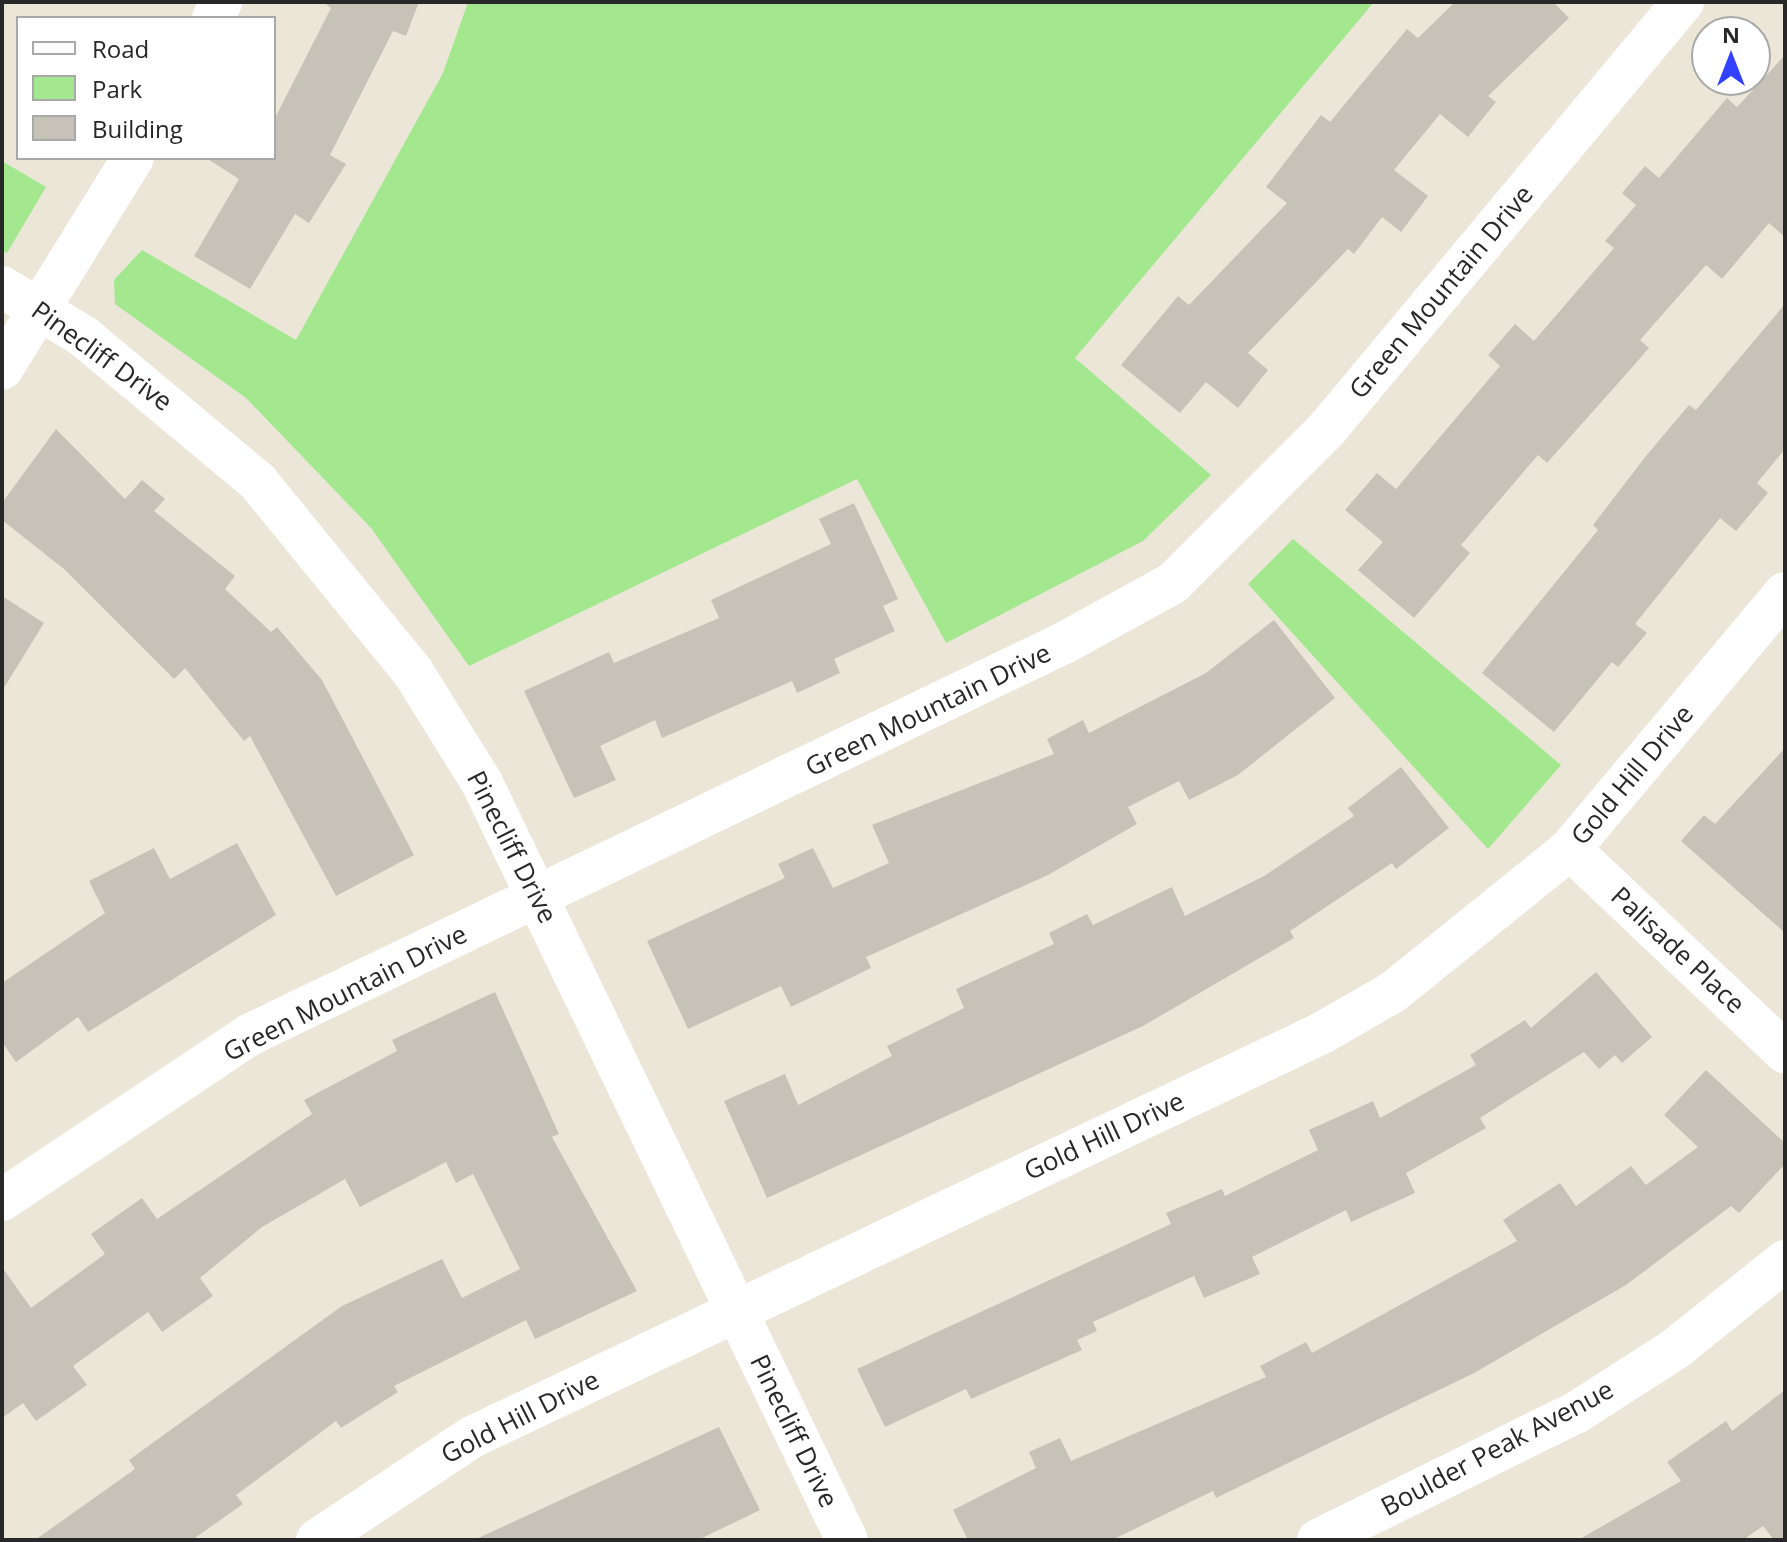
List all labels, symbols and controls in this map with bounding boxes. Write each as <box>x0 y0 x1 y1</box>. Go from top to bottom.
legend <box>16 16 276 160</box>
north arrow <box>1691 16 1771 96</box>
text: N <box>1722 19 1740 49</box>
text: Road <box>92 32 149 65</box>
text: Park <box>92 72 142 105</box>
text: Building <box>92 112 183 145</box>
street label: Green Mountain Drive <box>1343 179 1539 405</box>
street label: Pinecliff Drive <box>26 295 178 417</box>
street label: Green Mountain Drive <box>800 637 1056 783</box>
street label: Gold Hill Drive <box>1564 699 1700 851</box>
street label: Pinecliff Drive <box>460 766 564 928</box>
street label: Palisade Place <box>1605 880 1751 1020</box>
street label: Green Mountain Drive <box>218 918 472 1068</box>
street label: Gold Hill Drive <box>1019 1085 1189 1187</box>
street label: Pinecliff Drive <box>744 1349 844 1513</box>
street label: Gold Hill Drive <box>436 1364 604 1470</box>
street label: Boulder Peak Avenue <box>1376 1374 1618 1522</box>

